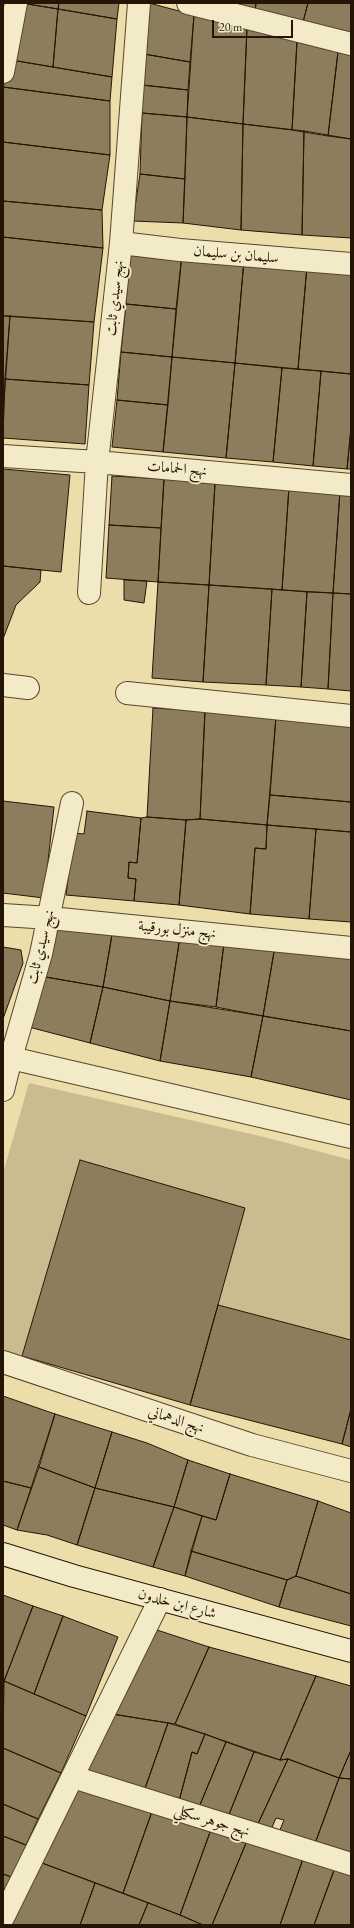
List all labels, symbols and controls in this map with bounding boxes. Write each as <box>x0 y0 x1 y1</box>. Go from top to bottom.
scale bar <box>214 12 295 38</box>
text: 20 m <box>219 19 242 35</box>
street label: سليمان بن سليمان <box>193 242 279 268</box>
street label: نهج سيدي ثابت <box>102 259 128 337</box>
street label: نهج الحمامات <box>146 457 208 481</box>
street label: نهج سيدي ثابت <box>23 908 59 986</box>
street label: نهج منزل بورقيبة <box>137 917 217 943</box>
street label: نهج الدهماني <box>146 1403 206 1437</box>
street label: شارع ابن خلدون <box>136 1585 218 1623</box>
street label: نهج جوهر سكيلي <box>172 1801 252 1841</box>

